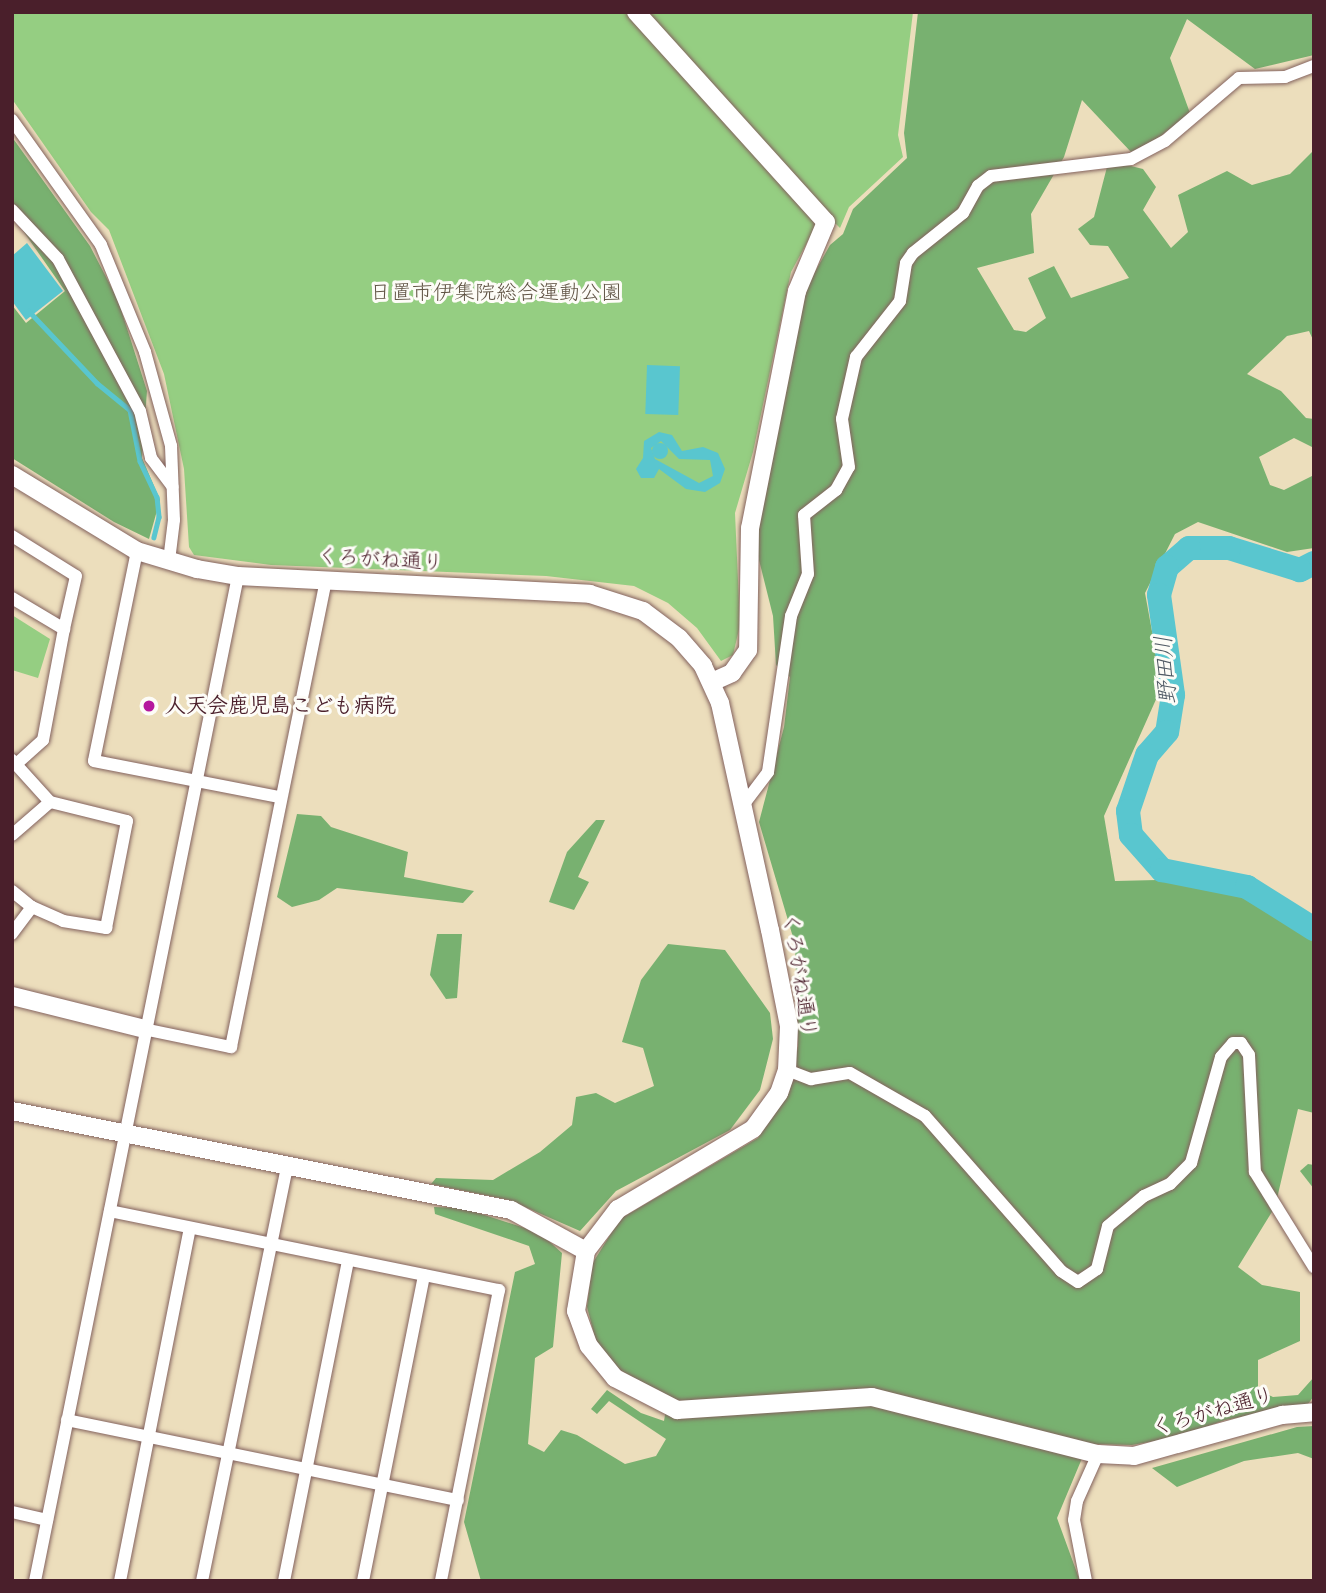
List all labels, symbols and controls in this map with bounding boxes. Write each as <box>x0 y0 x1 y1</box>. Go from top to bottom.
park label: 日置市伊集院総合運動公園 <box>370 280 622 306</box>
street label: くろがね通り <box>316 544 444 576</box>
water label: 野田川 <box>1150 635 1182 705</box>
place label: 人天会鹿児島こども病院 <box>165 693 396 719</box>
marker: 人天会鹿児島こども病院 <box>139 696 159 716</box>
street label: くろがね通り <box>777 911 821 1039</box>
street label: くろがね通り <box>1149 1383 1277 1441</box>

